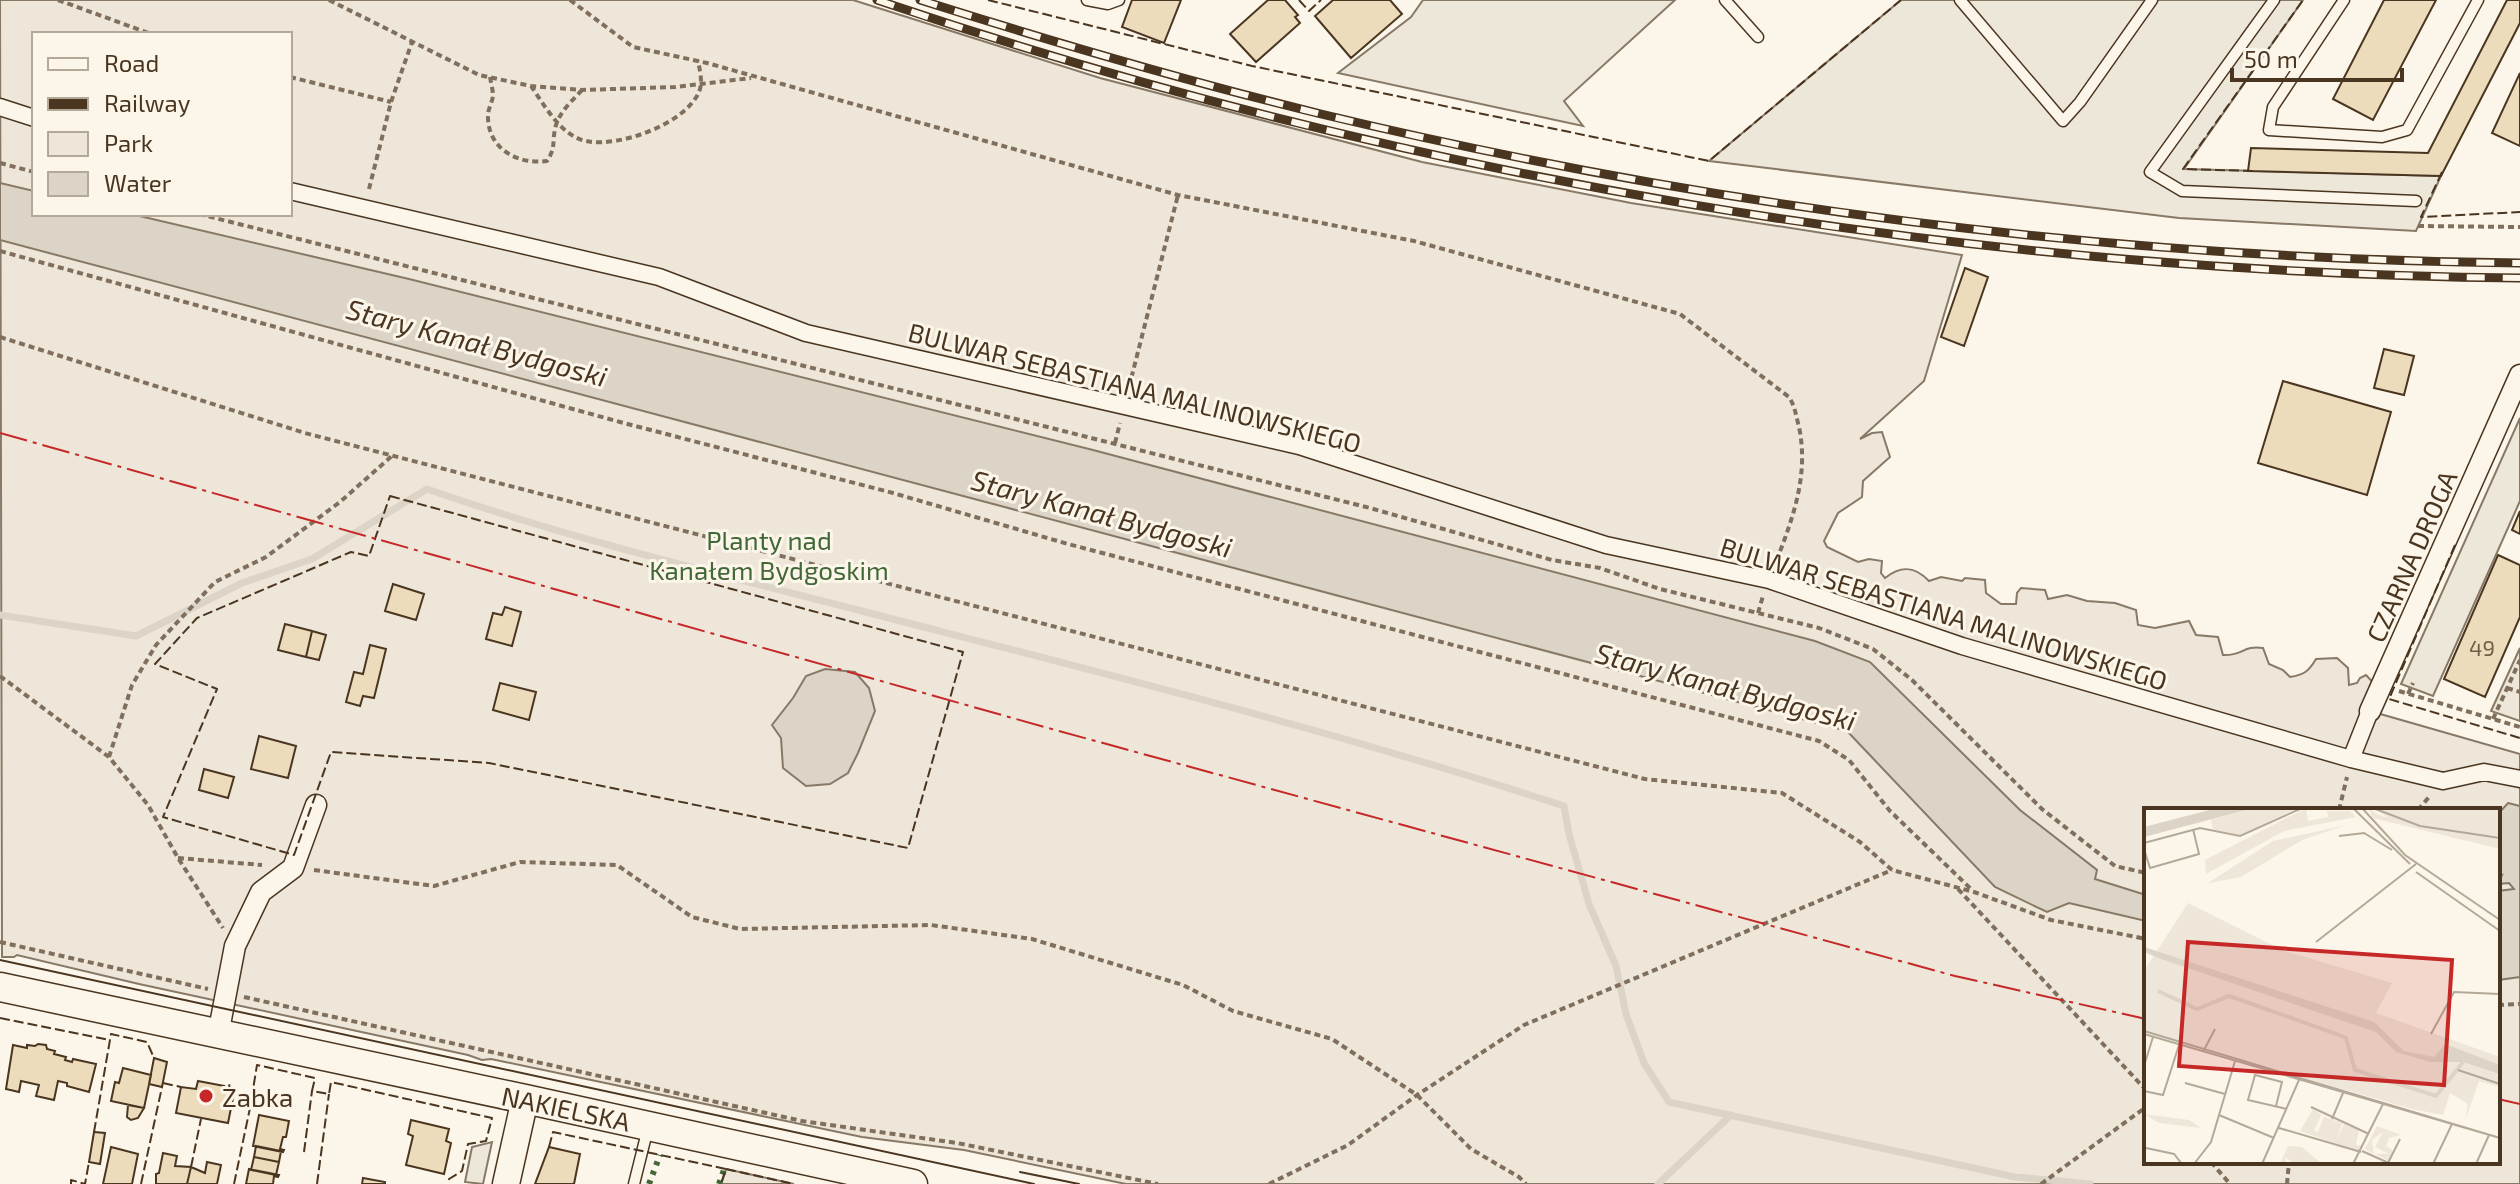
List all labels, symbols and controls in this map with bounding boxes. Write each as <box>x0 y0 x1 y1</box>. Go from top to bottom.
legend <box>32 32 292 216</box>
scale bar <box>2232 32 2402 82</box>
text: 50 m <box>2244 44 2298 73</box>
text: Road <box>104 48 159 77</box>
text: Railway <box>104 88 191 117</box>
text: Park <box>104 128 153 157</box>
text: Water <box>104 168 172 197</box>
water label: Stary Kanał Bydgoski <box>343 291 611 393</box>
street label: BULWAR SEBASTIANA MALINOWSKIEGO <box>905 316 1365 458</box>
water label: Stary Kanał Bydgoski <box>968 462 1236 564</box>
street label: CZARNA DROGA <box>2359 465 2463 647</box>
park label: Planty nad Kanałem Bydgoskim <box>649 524 889 585</box>
street label: BULWAR SEBASTIANA MALINOWSKIEGO <box>1717 530 2171 696</box>
house number: 49 <box>2469 634 2495 660</box>
water label: Stary Kanał Bydgoski <box>1592 635 1860 737</box>
inset map <box>2144 808 2500 1164</box>
street label: NAKIELSKA <box>499 1079 633 1137</box>
place label: Żabka <box>222 1081 293 1112</box>
marker: Żabka <box>197 1087 215 1105</box>

